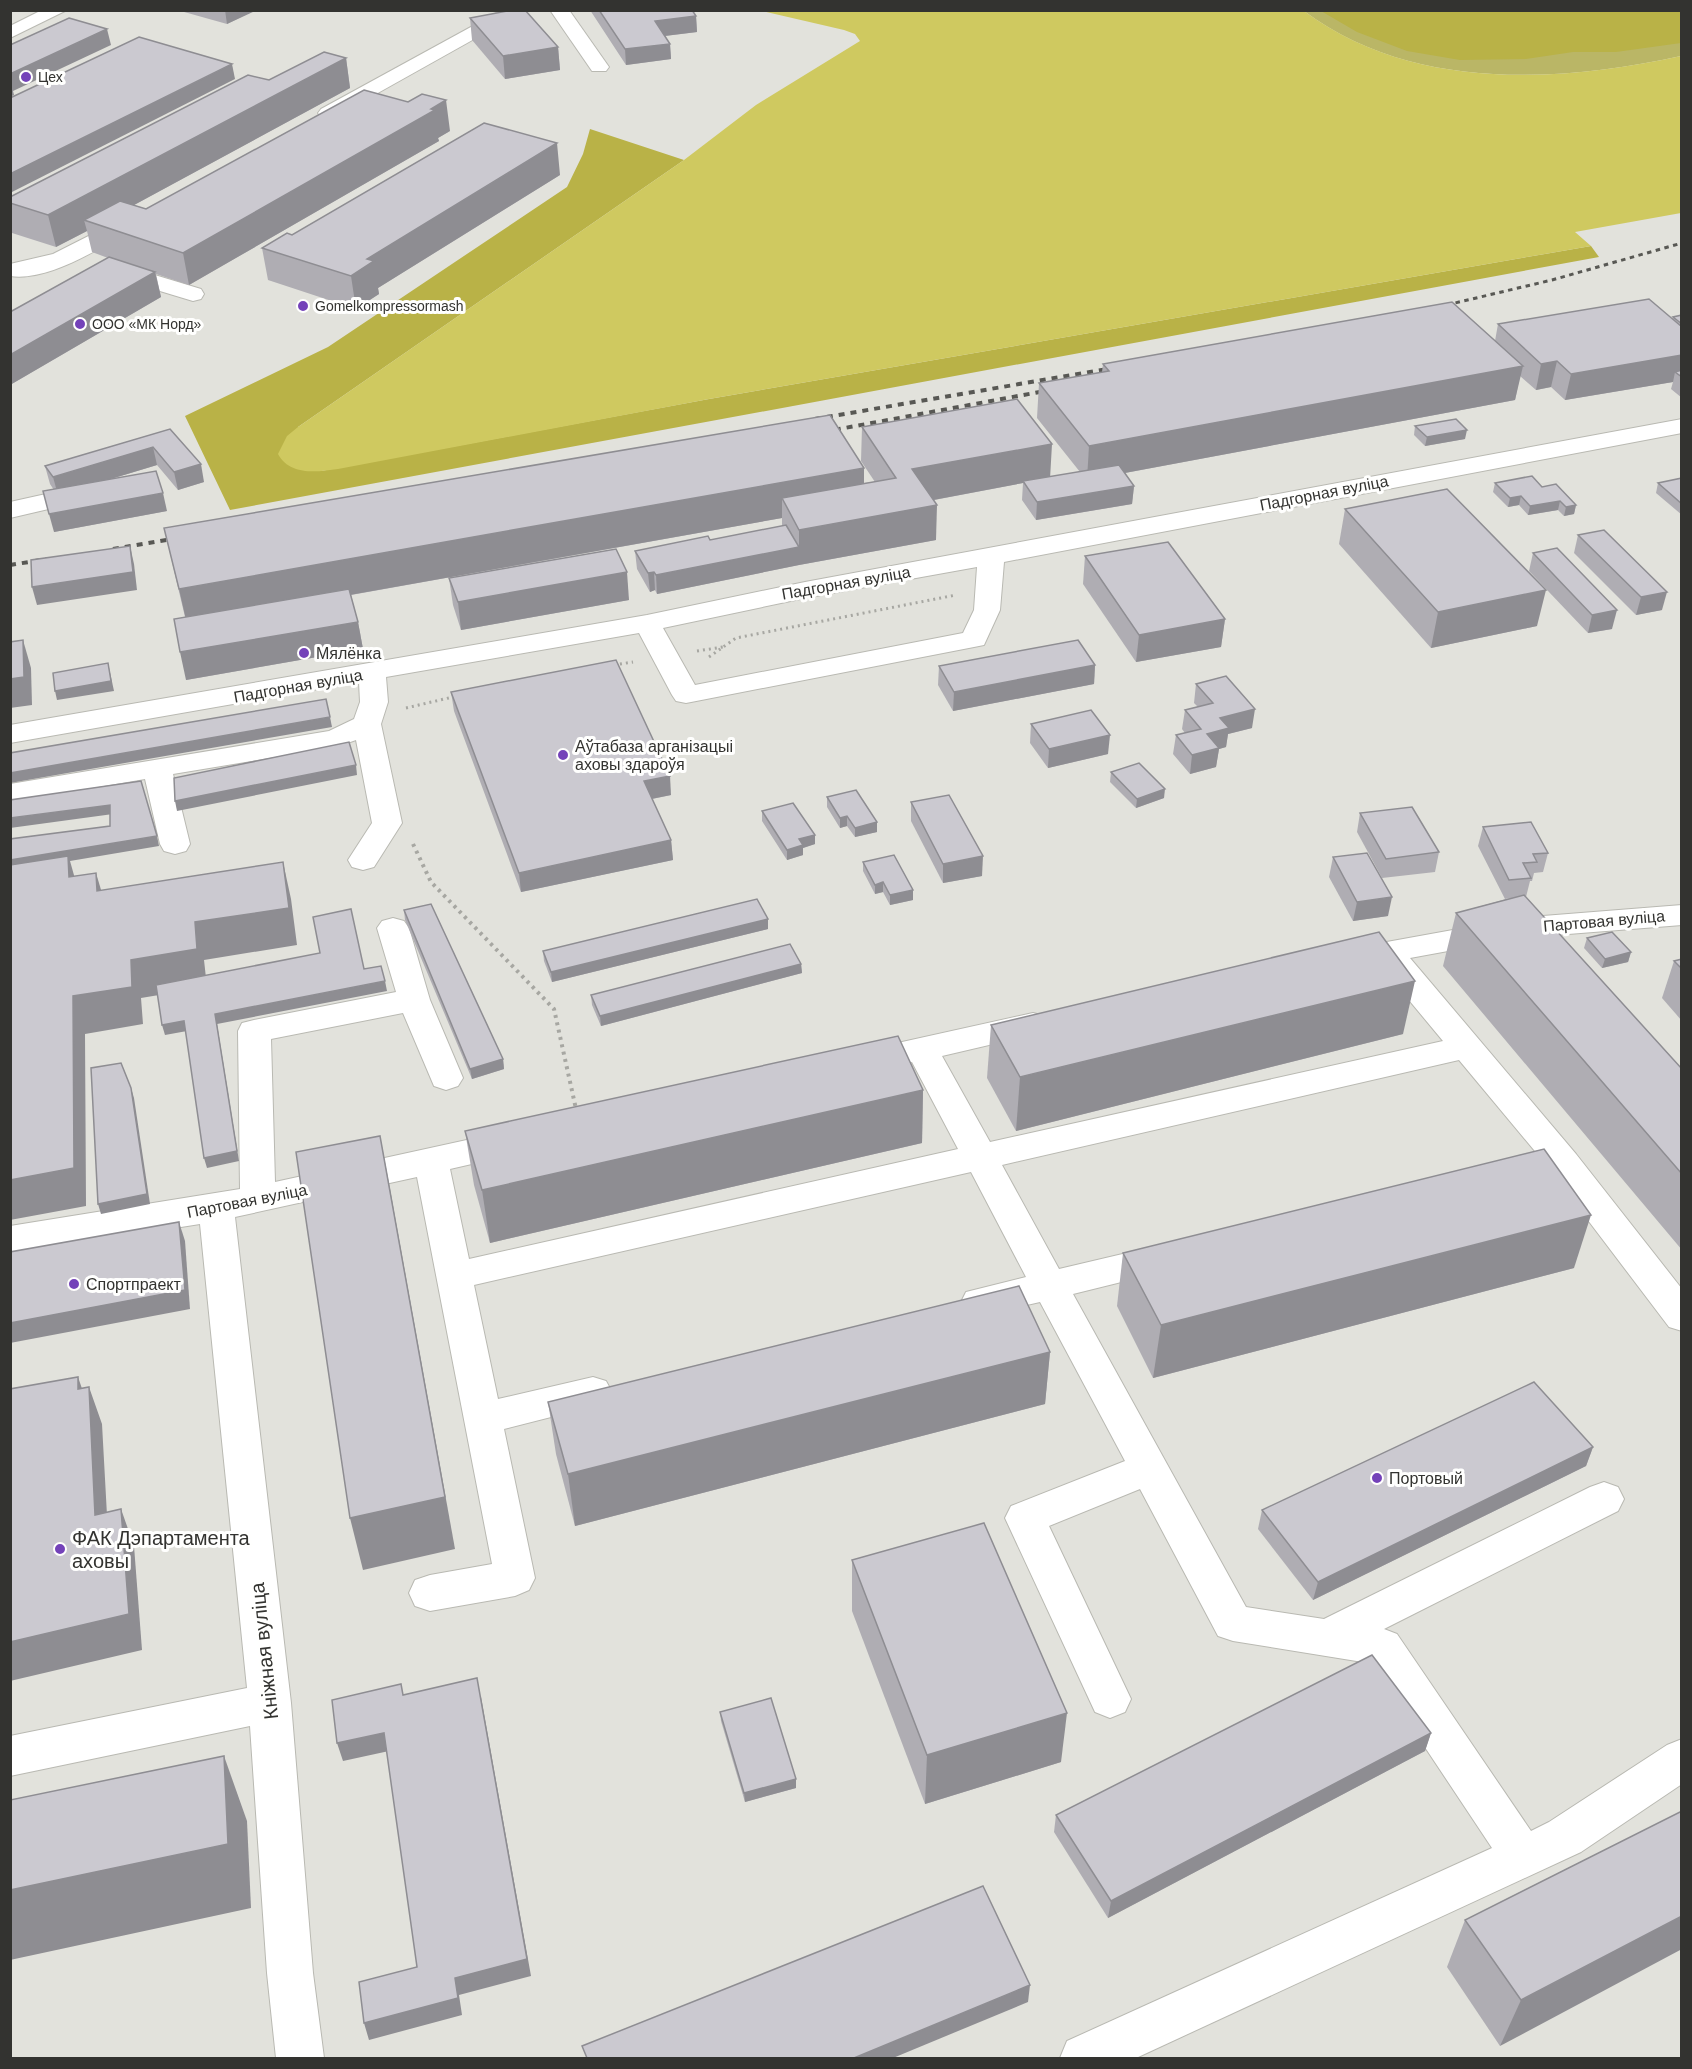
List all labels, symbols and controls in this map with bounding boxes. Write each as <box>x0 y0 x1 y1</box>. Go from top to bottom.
place label: Цех <box>38 69 63 85</box>
marker: Цех <box>19 70 33 84</box>
place label: Gomelkompressormash <box>315 298 464 314</box>
marker: Gomelkompressormash <box>296 299 310 313</box>
place label: ООО «МК Норд» <box>92 316 202 332</box>
marker: ООО «МК Норд» <box>73 317 87 331</box>
street label: Падгорная вуліца <box>1258 472 1390 514</box>
street label: Падгорная вуліца <box>780 563 912 603</box>
place label: Мялёнка <box>316 645 381 662</box>
marker: Мялёнка <box>297 646 311 660</box>
street label: Падгорная вуліца <box>232 666 364 706</box>
place label: Аўтабаза арганізацыі аховы здароўя <box>575 738 733 773</box>
marker: Аўтабаза арганізацыі аховы здароўя <box>556 748 570 762</box>
street label: Партовая вуліца <box>1542 907 1666 935</box>
street label: Партовая вуліца <box>185 1181 309 1221</box>
place label: Спортпраект <box>86 1276 182 1293</box>
marker: Спортпраект <box>67 1277 81 1291</box>
place label: Портовый <box>1389 1470 1463 1487</box>
marker: Портовый <box>1370 1471 1384 1485</box>
place label: ФАК Дэпартамента аховы <box>72 1527 251 1572</box>
marker: ФАК Дэпартамента аховы <box>53 1542 67 1556</box>
street label: Кніжная вуліца <box>246 1581 282 1721</box>

